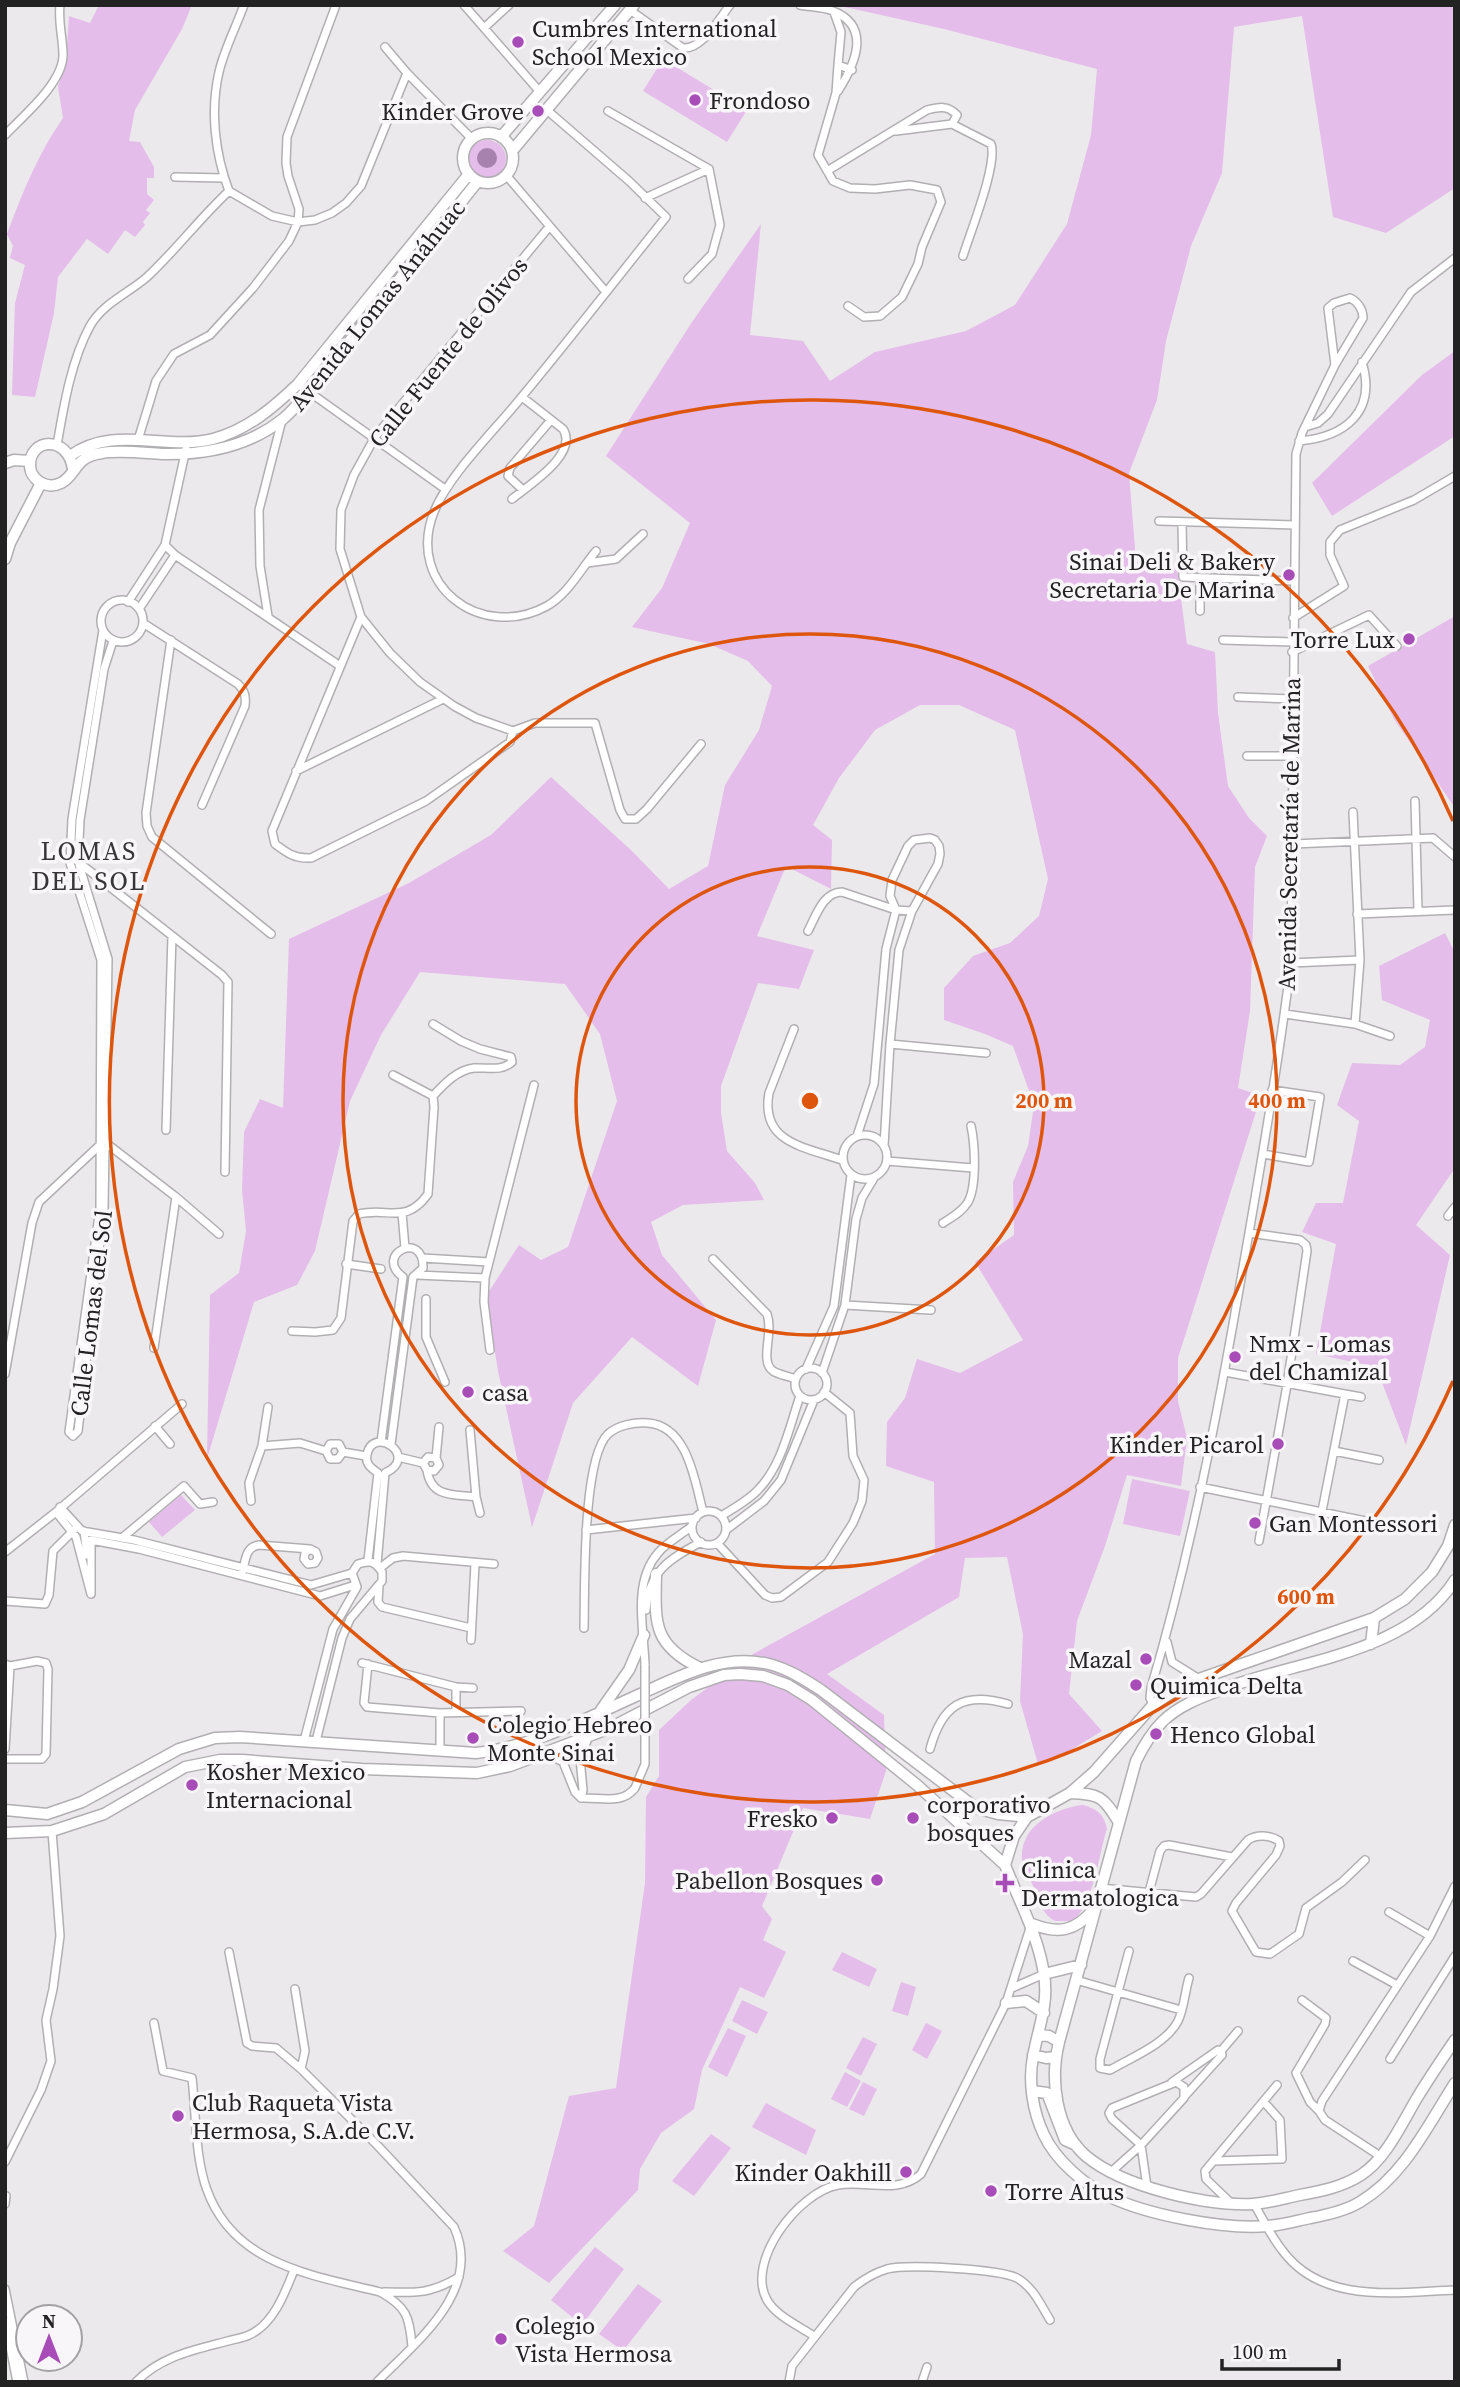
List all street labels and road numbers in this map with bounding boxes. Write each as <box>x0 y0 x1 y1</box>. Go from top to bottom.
street label: Avenida Lomas Anáhuac <box>281 192 473 418</box>
street label: Calle Fuente de Olivos <box>361 250 535 454</box>
street label: Avenida Secretaría de Marina <box>1270 676 1308 991</box>
street label: Calle Lomas del Sol <box>62 1208 120 1418</box>

